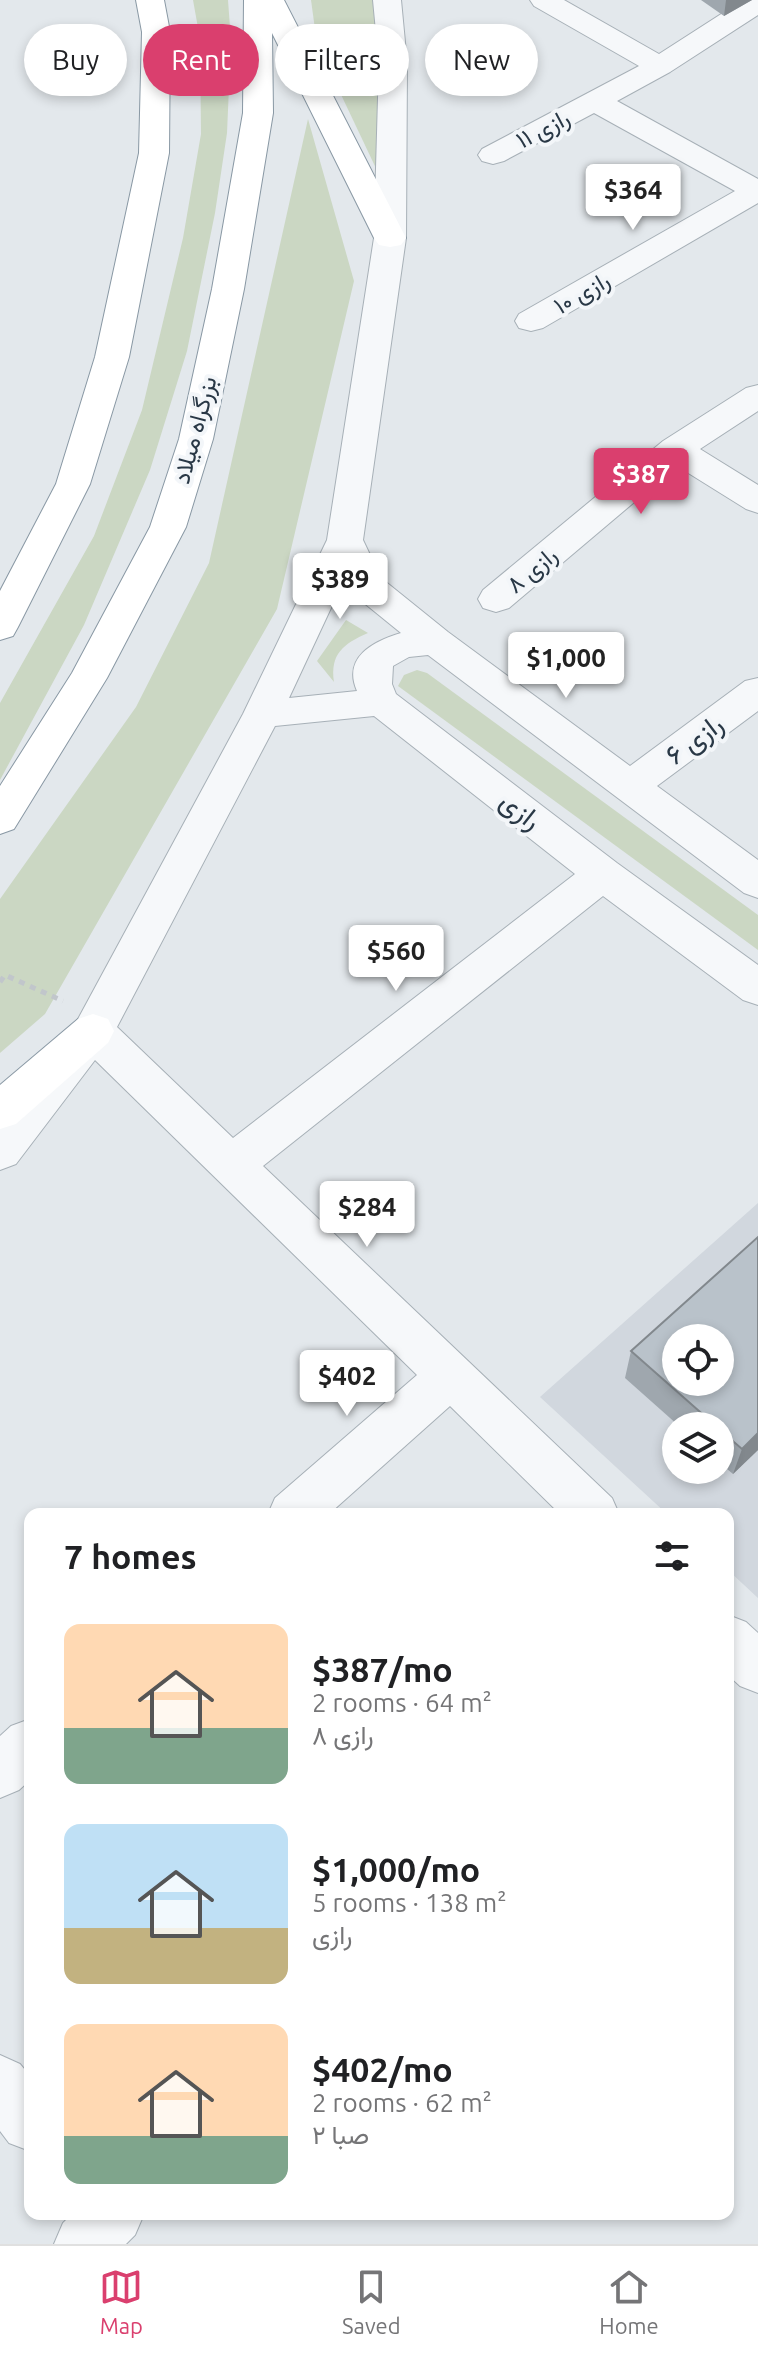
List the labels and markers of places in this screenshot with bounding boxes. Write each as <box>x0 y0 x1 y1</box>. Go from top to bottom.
pin: $364 <box>586 164 680 232</box>
pin: $387 <box>594 448 688 516</box>
pin: $389 <box>293 553 387 621</box>
pin: $1,000 <box>501 632 631 700</box>
pin: $560 <box>349 925 443 993</box>
pin: $284 <box>320 1181 414 1249</box>
pin: $402 <box>300 1350 394 1418</box>

